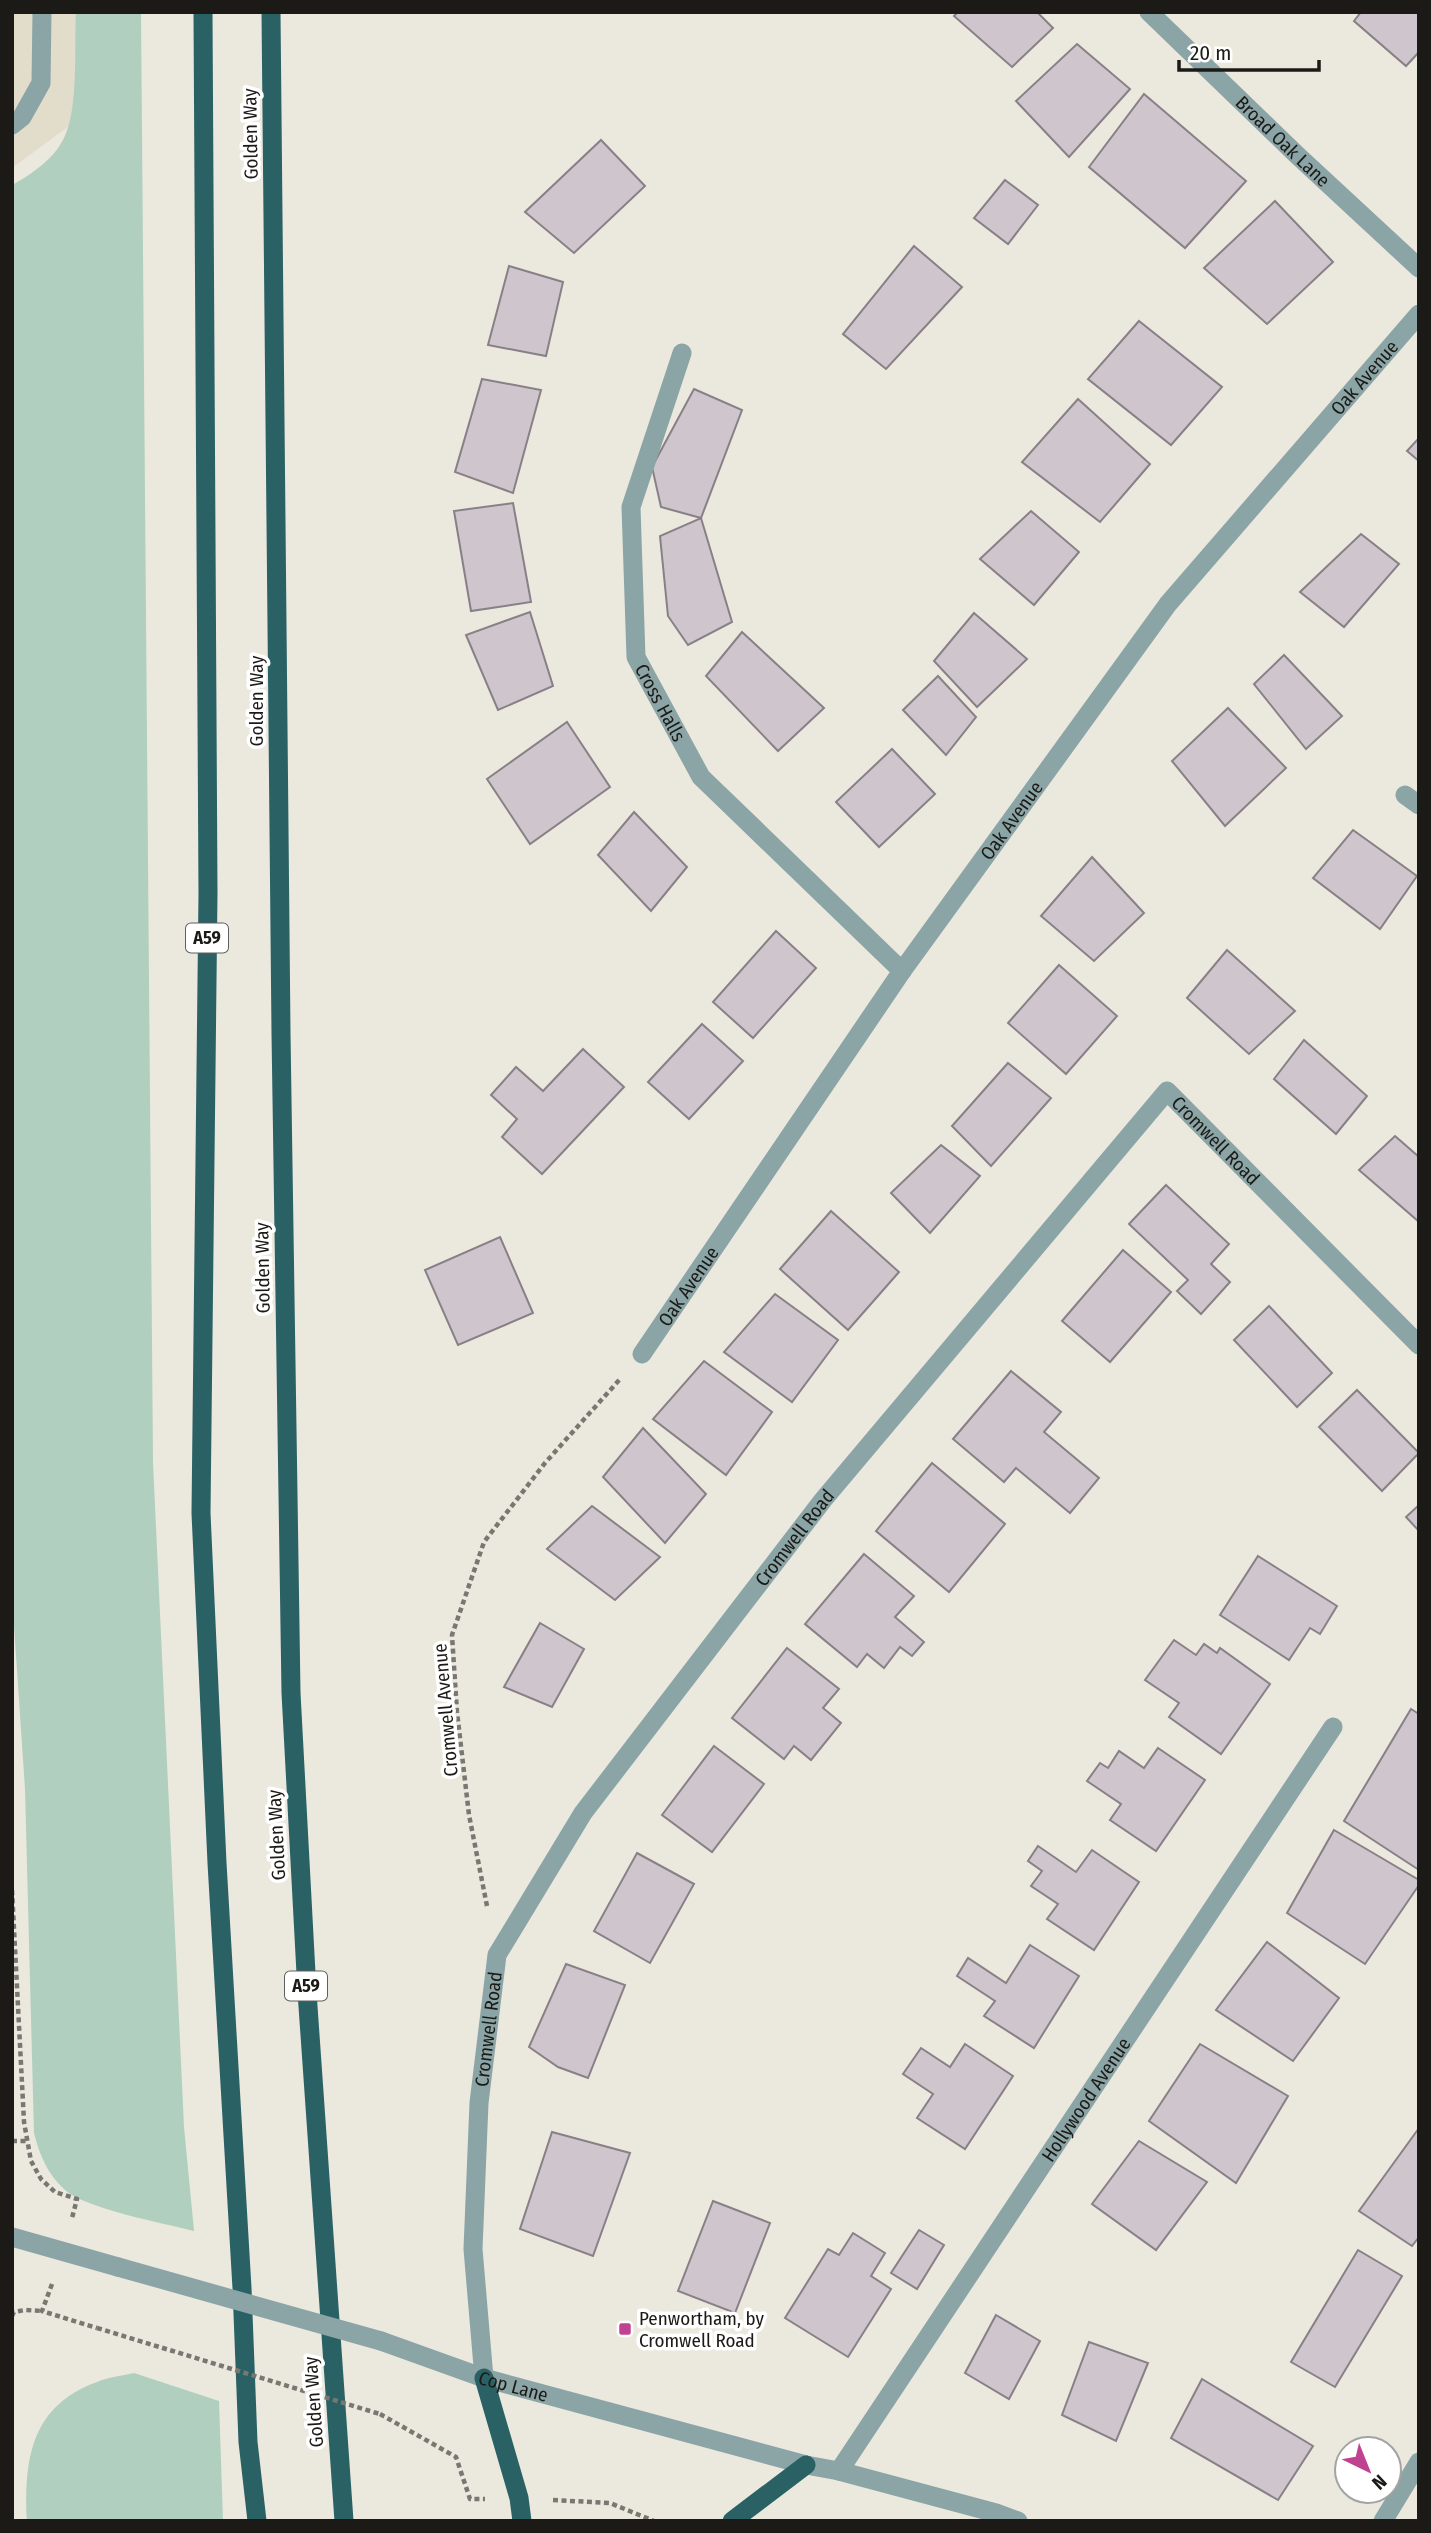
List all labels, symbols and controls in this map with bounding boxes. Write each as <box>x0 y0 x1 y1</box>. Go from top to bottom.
scale bar <box>1179 28 1319 72</box>
text: 20 m <box>1190 40 1231 66</box>
street label: Golden Way <box>238 88 263 180</box>
street label: Broad Oak Lane <box>1231 91 1335 192</box>
street label: Oak Avenue <box>1326 335 1403 420</box>
street label: Golden Way <box>245 655 268 747</box>
street label: Cross Halls <box>630 660 690 745</box>
street label: Oak Avenue <box>975 777 1048 864</box>
road number: A59 <box>186 923 228 953</box>
street label: Cromwell Road <box>1167 1091 1265 1190</box>
street label: Golden Way <box>250 1222 275 1314</box>
street label: Oak Avenue <box>653 1242 724 1331</box>
street label: Cromwell Road <box>750 1485 839 1591</box>
street label: Cromwell Avenue <box>428 1642 463 1777</box>
street label: Golden Way <box>263 1788 290 1881</box>
street label: Cromwell Road <box>470 1970 507 2088</box>
road number: A59 <box>285 1972 327 2000</box>
street label: Hollywood Avenue <box>1037 2033 1136 2166</box>
place label: Penwortham, by Cromwell Road <box>639 2307 764 2352</box>
marker: Penwortham, by Cromwell Road <box>617 2321 633 2337</box>
street label: Golden Way <box>299 2355 328 2448</box>
street label: Cop Lane <box>475 2366 551 2407</box>
north arrow <box>1333 2435 1403 2505</box>
text: N <box>1367 2470 1391 2494</box>

